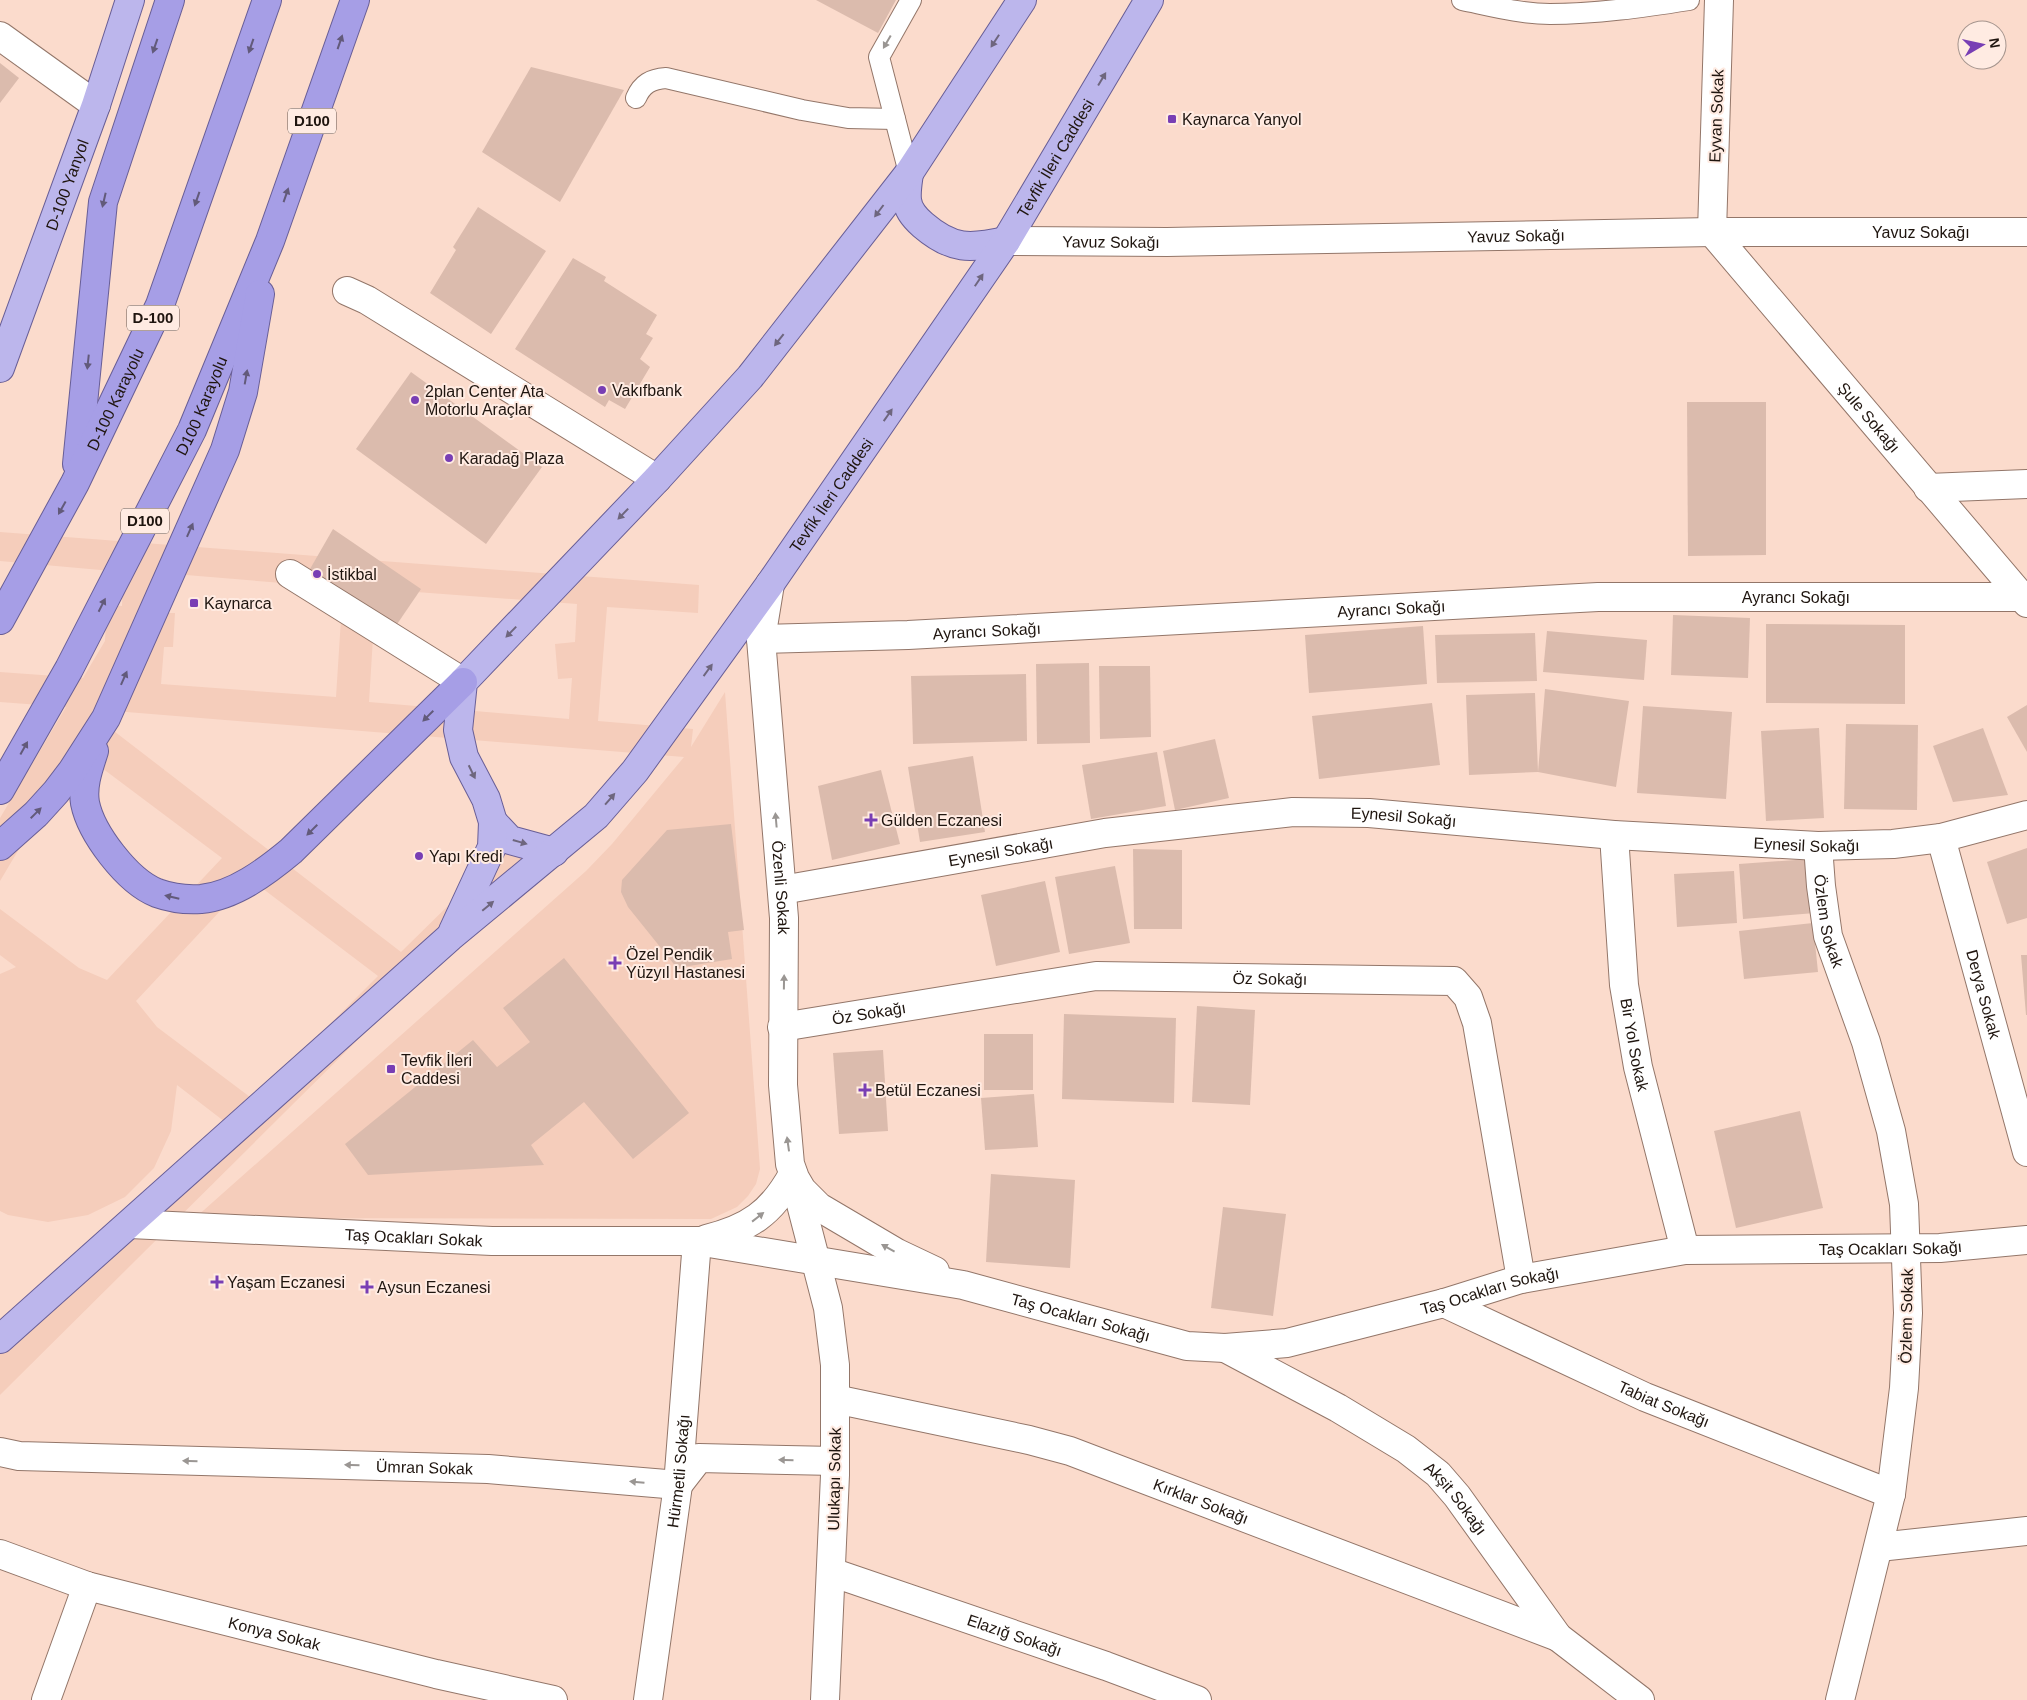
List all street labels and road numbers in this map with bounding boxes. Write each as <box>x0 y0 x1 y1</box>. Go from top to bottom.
street label: Eyvan Sokak <box>1706 68 1727 163</box>
street label: Tevfik İleri Caddesi <box>1014 96 1097 220</box>
road number: D100 <box>288 108 336 134</box>
street label: D-100 Yanyol <box>43 137 92 233</box>
street label: Yavuz Sokağı <box>1872 224 1970 241</box>
street label: Yavuz Sokağı <box>1467 227 1565 245</box>
street label: Yavuz Sokağı <box>1062 233 1160 251</box>
road number: D-100 <box>127 306 179 330</box>
street label: D-100 Karayolu <box>84 346 147 453</box>
street label: D100 Karayolu <box>173 354 230 458</box>
street label: Şule Sokağı <box>1834 379 1903 456</box>
street label: Tevfik İleri Caddesi <box>786 435 877 556</box>
road number: D100 <box>121 508 169 534</box>
street label: Ayrancı Sokağı <box>1742 589 1850 606</box>
street label: Ayrancı Sokağı <box>1337 597 1446 620</box>
street label: Ayrancı Sokağı <box>932 620 1041 643</box>
street label: Eynesil Sokağı <box>1351 805 1457 830</box>
street label: Eynesil Sokağı <box>947 834 1054 869</box>
street label: Eynesil Sokağı <box>1753 835 1860 855</box>
street label: Özenli Sokak <box>769 840 792 936</box>
street label: Özlem Sokak <box>1811 874 1847 971</box>
street label: Derya Sokak <box>1963 948 2004 1042</box>
street label: Öz Sokağı <box>1232 970 1307 988</box>
street label: Bir Yol Sokak <box>1617 997 1652 1094</box>
street label: Öz Sokağı <box>831 999 907 1028</box>
street label: Taş Ocakları Sokak <box>344 1226 484 1250</box>
street label: Taş Ocakları Sokağı <box>1819 1238 1963 1258</box>
street label: Taş Ocakları Sokağı <box>1419 1264 1561 1318</box>
street label: Özlem Sokak <box>1897 1267 1916 1364</box>
street label: Taş Ocakları Sokağı <box>1009 1291 1152 1345</box>
street label: Tabiat Sokağı <box>1615 1378 1712 1431</box>
street label: Hürmetli Sokağı <box>664 1414 692 1529</box>
street label: Ulukapı Sokak <box>825 1426 844 1531</box>
street label: Ümran Sokak <box>376 1458 474 1478</box>
street label: Akşit Sokağı <box>1421 1459 1490 1538</box>
street label: Kırklar Sokağı <box>1151 1476 1251 1527</box>
street label: Elazığ Sokağı <box>965 1611 1064 1659</box>
street label: Konya Sokak <box>227 1614 323 1654</box>

